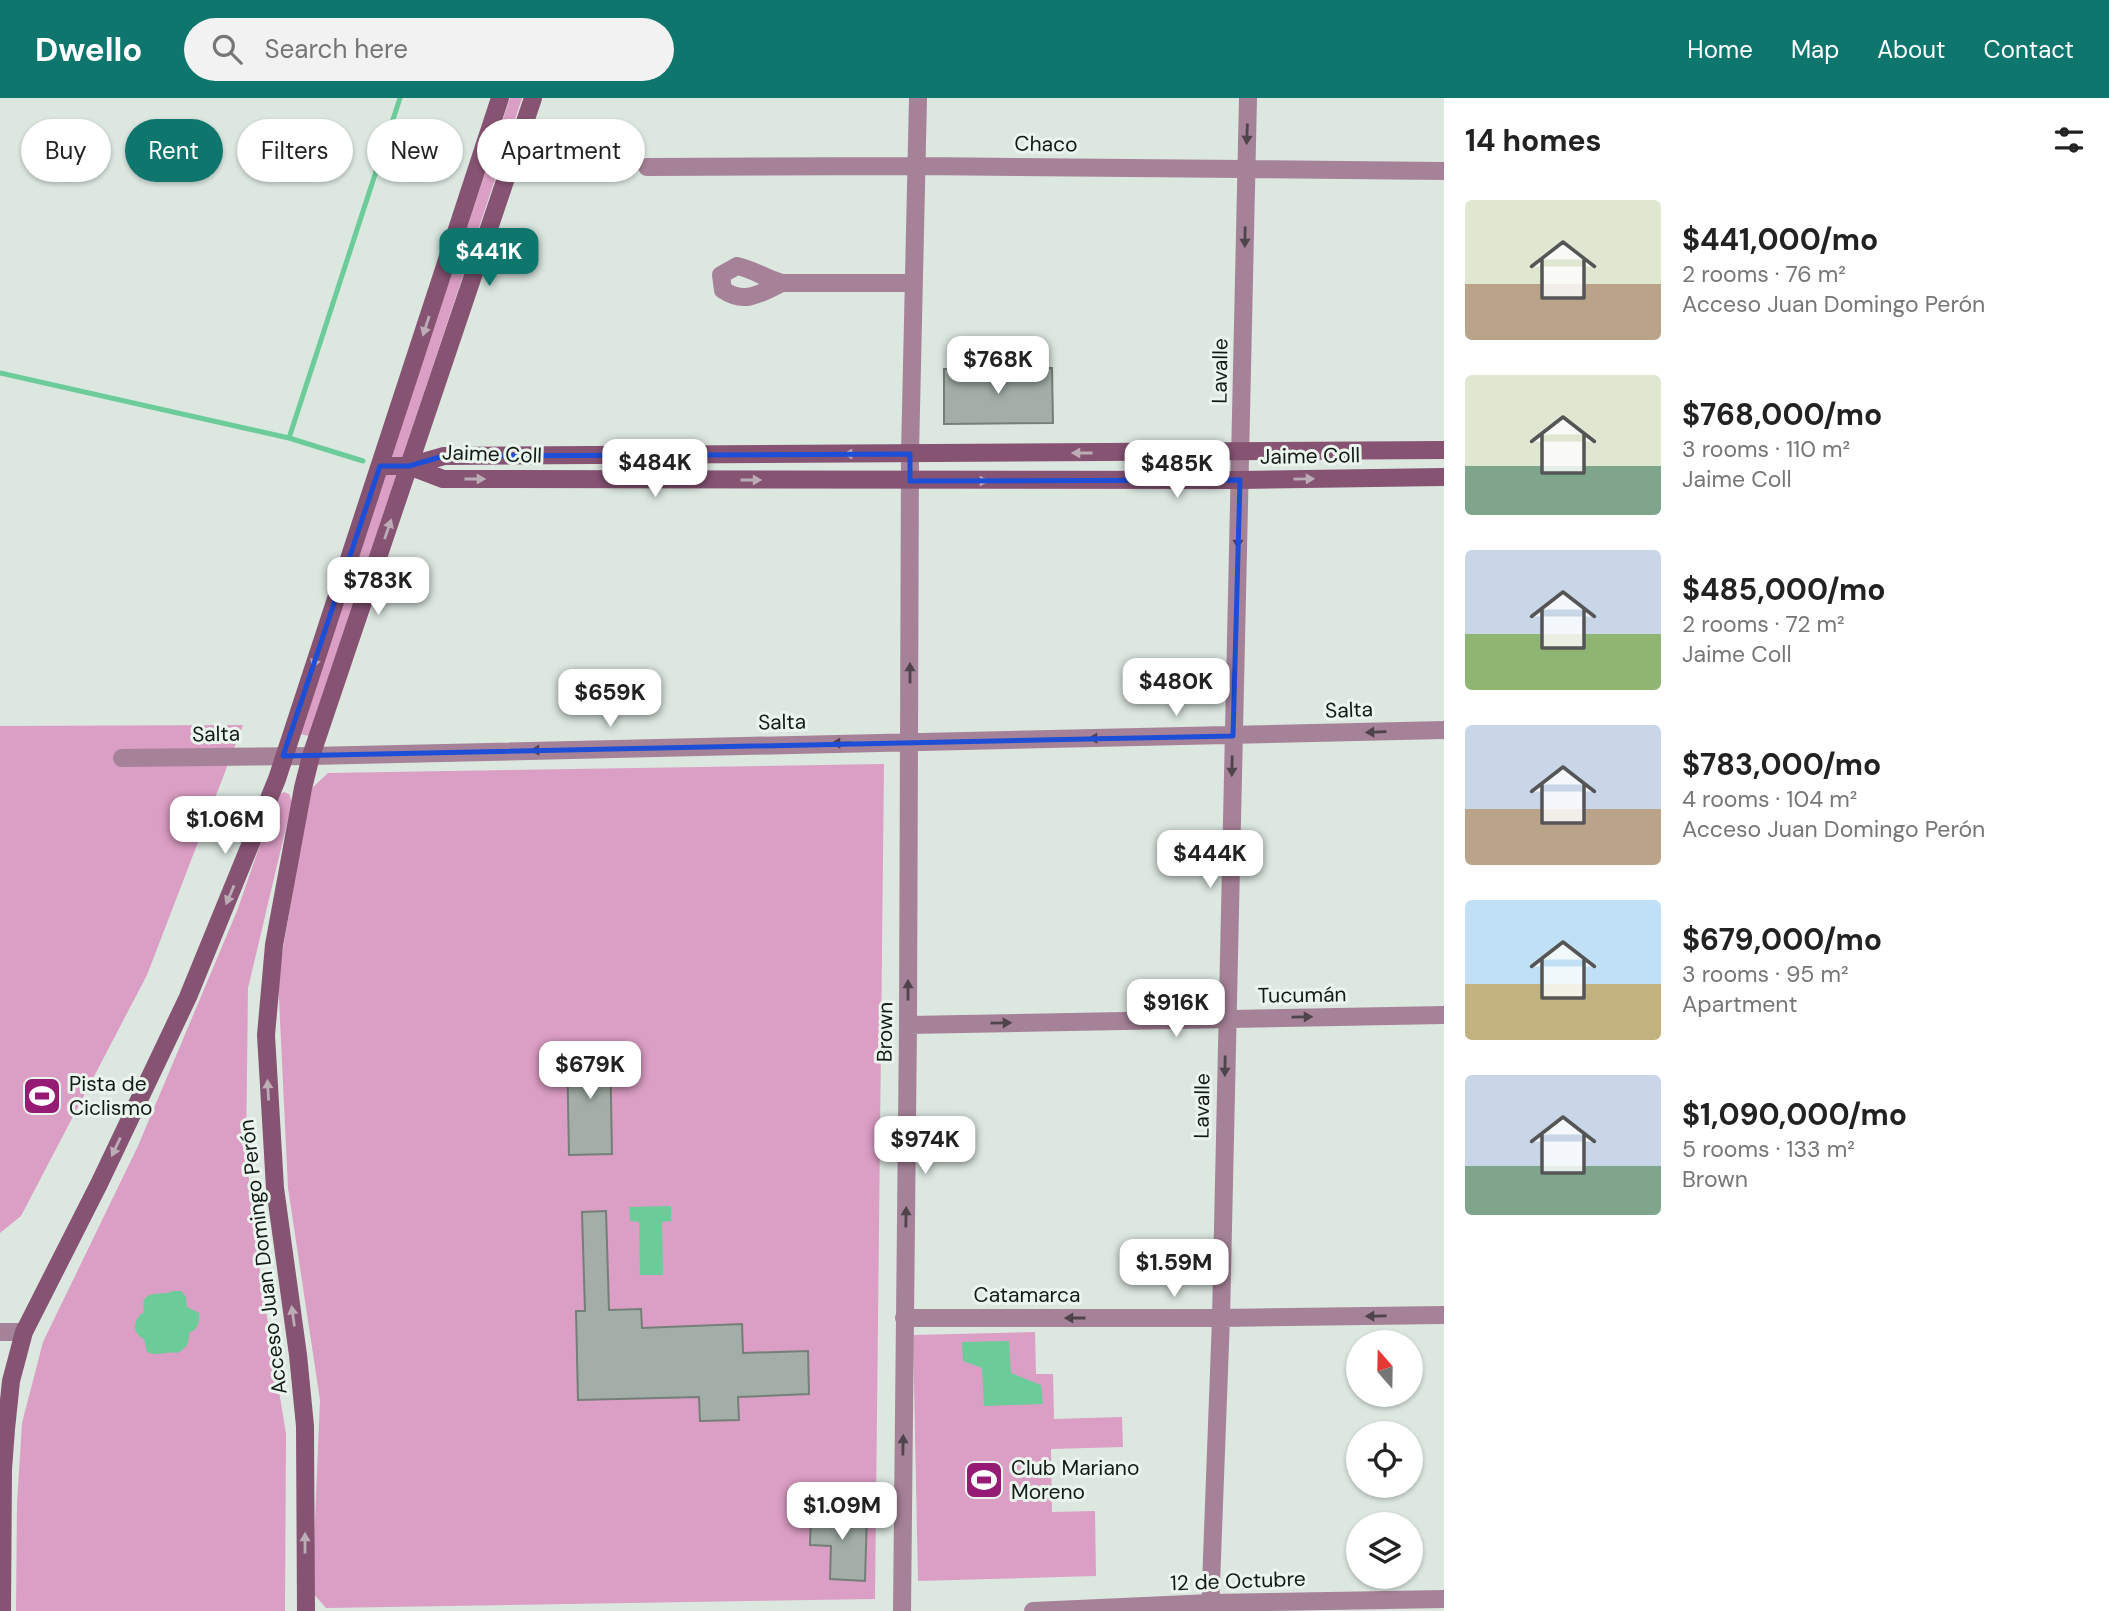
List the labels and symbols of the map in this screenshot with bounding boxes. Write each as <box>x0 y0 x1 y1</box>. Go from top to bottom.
one-way arrow <box>1242 123 1253 145</box>
street label: Chaco <box>1014 129 1078 159</box>
one-way arrow <box>1239 226 1251 248</box>
pin: $441K <box>440 228 538 288</box>
one-way arrow <box>420 316 430 337</box>
pin: $768K <box>949 336 1047 396</box>
street label: Lavalle <box>1205 338 1235 404</box>
street label: Jaime Coll <box>441 438 543 470</box>
pin: $484K <box>606 440 704 499</box>
pin: $485K <box>1128 440 1226 500</box>
street label: Jaime Coll <box>1260 441 1360 471</box>
one-way arrow <box>1071 447 1093 459</box>
one-way arrow <box>843 448 865 460</box>
one-way arrow <box>464 473 486 485</box>
one-way arrow <box>740 474 762 486</box>
one-way arrow <box>1293 474 1315 485</box>
one-way arrow <box>967 475 989 487</box>
one-way arrow <box>383 518 394 539</box>
one-way arrow <box>1232 527 1244 549</box>
pin: $783K <box>329 558 427 617</box>
one-way arrow <box>310 648 321 669</box>
pin: $480K <box>1127 658 1225 718</box>
one-way arrow <box>904 662 916 684</box>
pin: $659K <box>561 670 659 729</box>
street label: Salta <box>1325 695 1373 725</box>
street label: Salta <box>758 708 806 736</box>
street label: Salta <box>192 720 240 748</box>
one-way arrow <box>1365 726 1387 738</box>
one-way arrow <box>1088 733 1110 744</box>
one-way arrow <box>830 737 852 749</box>
one-way arrow <box>529 745 551 756</box>
one-way arrow <box>1227 755 1238 777</box>
pin: $1.06M <box>168 796 282 856</box>
pin: $444K <box>1161 830 1259 890</box>
one-way arrow <box>225 885 236 906</box>
one-way arrow <box>902 979 914 1001</box>
pin: $916K <box>1127 979 1225 1039</box>
street label: Tucumán <box>1257 980 1347 1010</box>
street label: Brown <box>870 1002 900 1062</box>
one-way arrow <box>1291 1012 1313 1023</box>
one-way arrow <box>990 1017 1012 1029</box>
pin: $679K <box>541 1042 639 1101</box>
one-way arrow <box>1219 1056 1231 1078</box>
place label: Pista de Ciclismo <box>69 1070 153 1122</box>
street label: Lavalle <box>1187 1073 1217 1139</box>
sports icon: Pista de Ciclismo <box>21 1075 63 1117</box>
one-way arrow <box>263 1079 274 1101</box>
pin: $974K <box>876 1116 974 1176</box>
street label: Acceso Juan Domingo Perón <box>232 1118 294 1396</box>
one-way arrow <box>111 1137 122 1157</box>
one-way arrow <box>900 1206 911 1228</box>
pin: $1.59M <box>1117 1240 1231 1299</box>
street label: Catamarca <box>974 1281 1080 1309</box>
one-way arrow <box>287 1305 298 1327</box>
one-way arrow <box>1365 1310 1387 1322</box>
one-way arrow <box>1064 1312 1086 1324</box>
north arrow <box>1346 1330 1423 1407</box>
one-way arrow <box>897 1434 909 1456</box>
place label: Club Mariano Moreno <box>1011 1454 1139 1506</box>
sports icon: Club Mariano Moreno <box>963 1459 1005 1501</box>
pin: $1.09M <box>785 1482 899 1542</box>
one-way arrow <box>299 1532 311 1554</box>
street label: 12 de Octubre <box>1170 1565 1306 1597</box>

